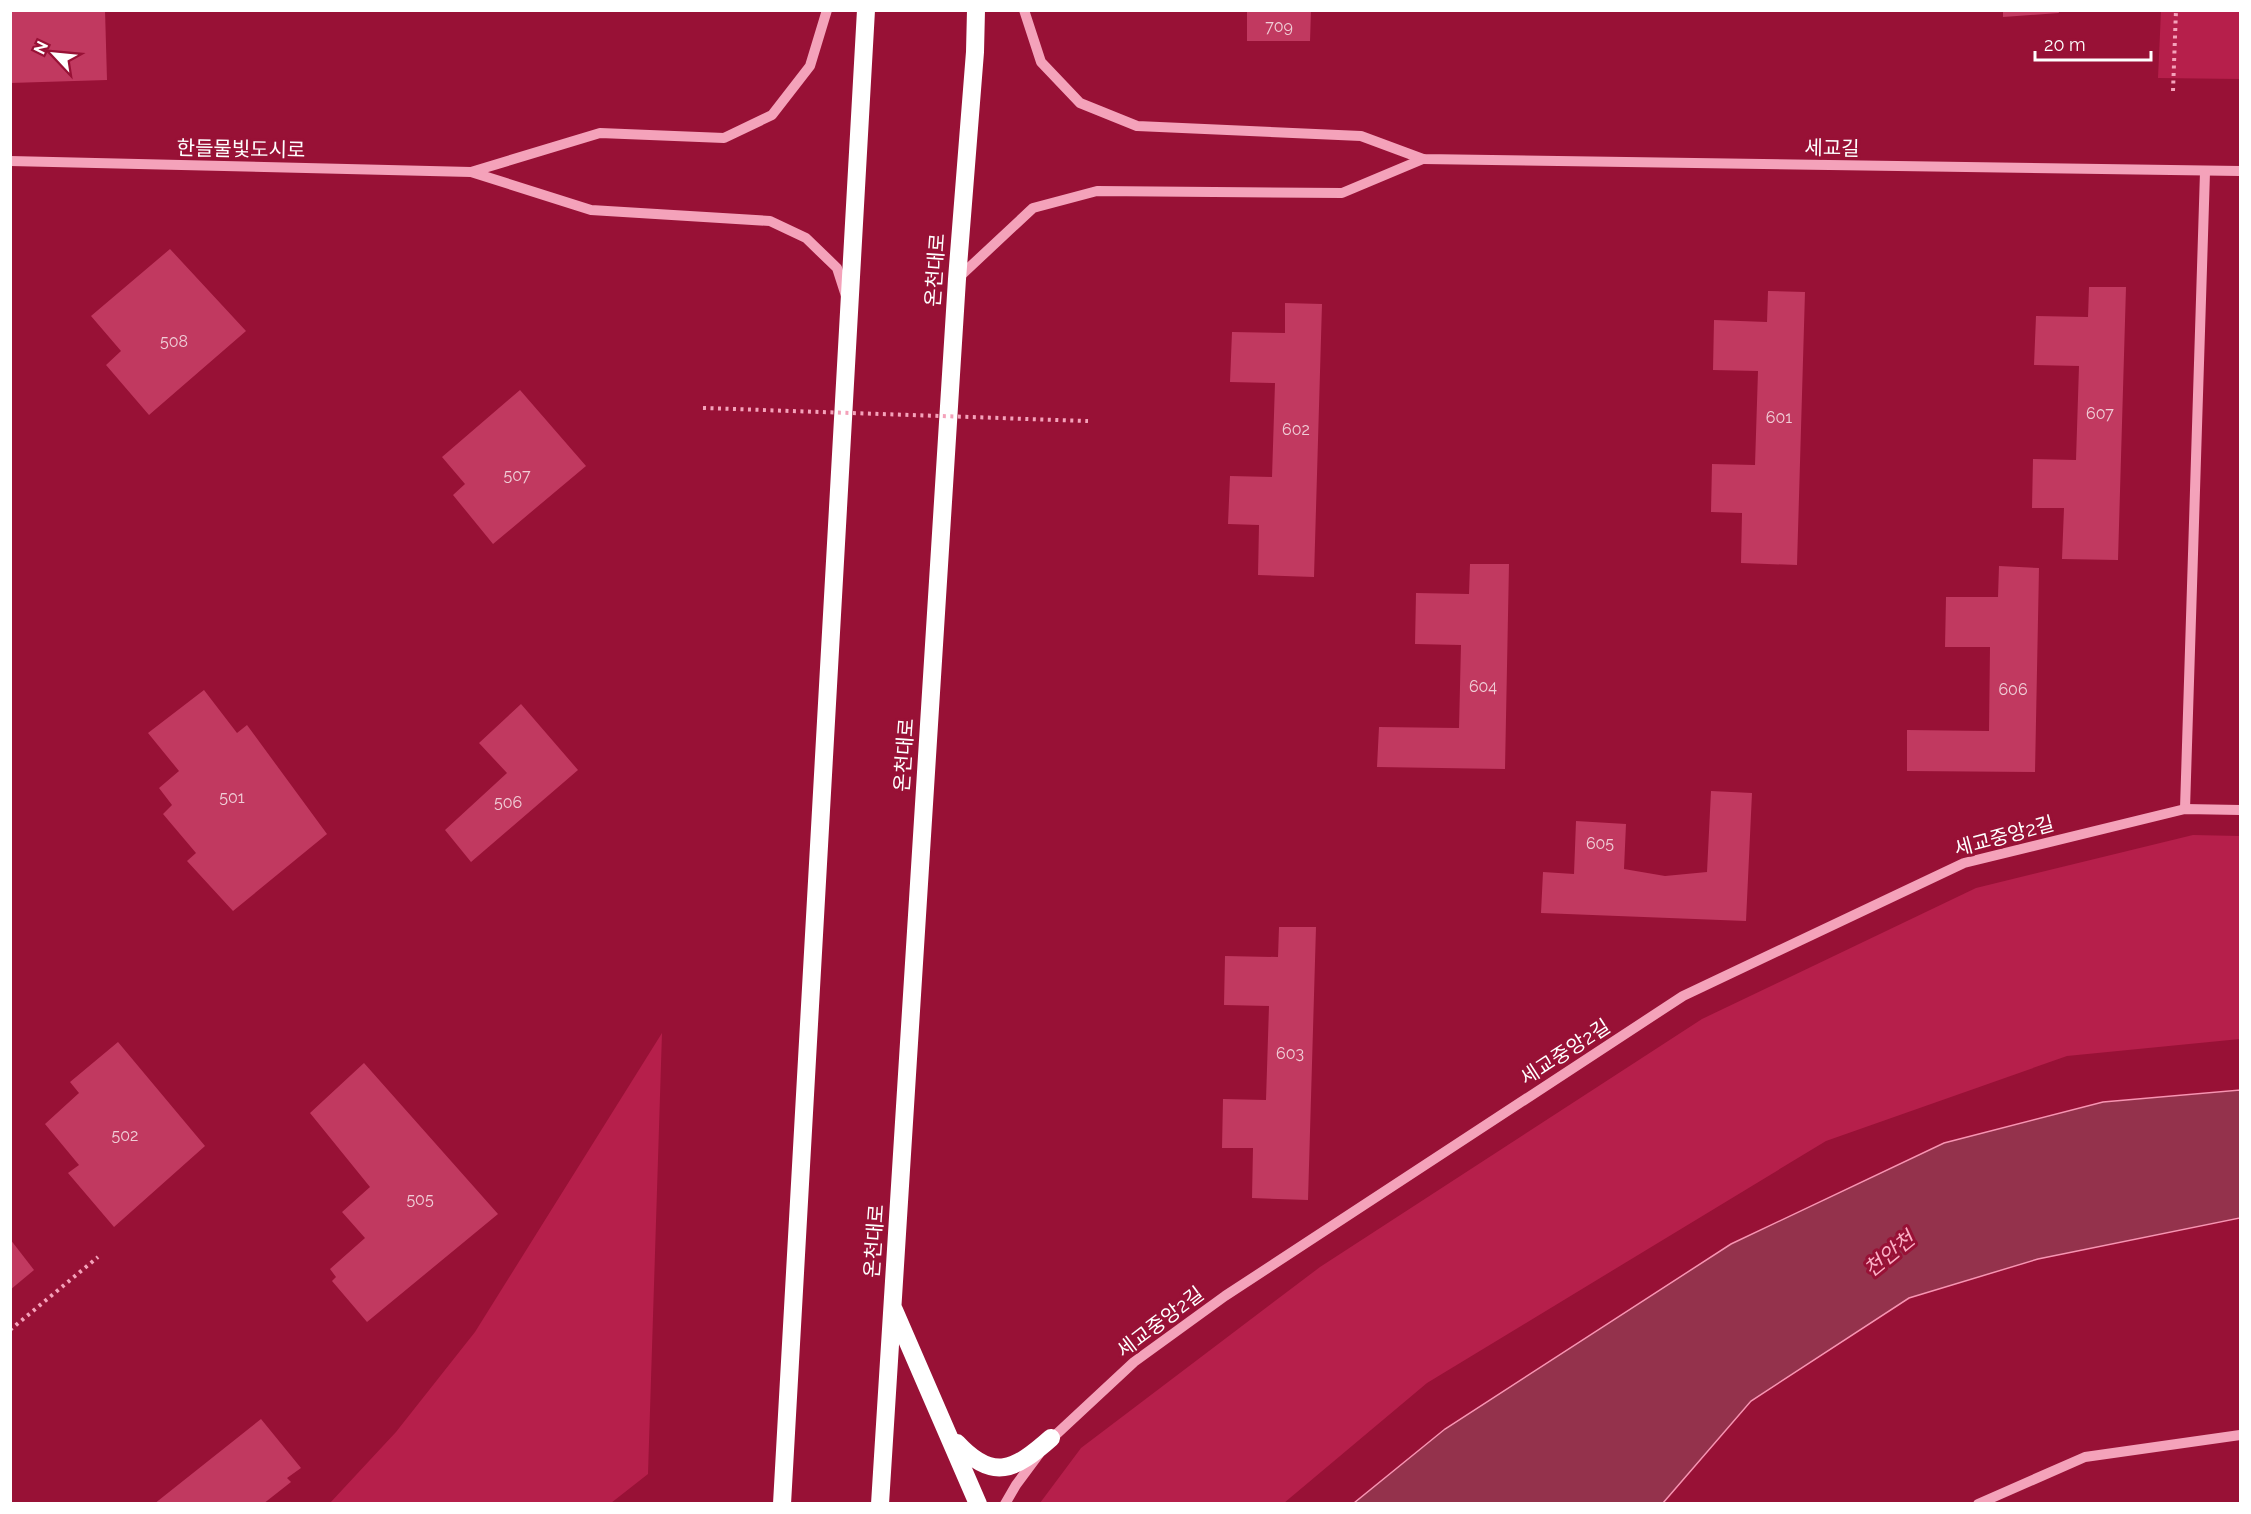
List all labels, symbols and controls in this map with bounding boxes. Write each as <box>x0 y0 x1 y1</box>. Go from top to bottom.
house number: 709 <box>1265 17 1293 36</box>
north arrow <box>24 24 84 84</box>
scale bar <box>2035 24 2150 62</box>
text: 20 m <box>2044 34 2086 55</box>
text: N <box>30 38 52 57</box>
street label: 한들물빛도시로 <box>176 136 306 162</box>
street label: 세교길 <box>1804 136 1860 160</box>
street label: 온천대로 <box>920 232 950 308</box>
house number: 508 <box>160 332 188 351</box>
house number: 607 <box>2086 404 2114 423</box>
house number: 601 <box>1766 408 1792 427</box>
house number: 602 <box>1282 420 1310 439</box>
house number: 507 <box>504 466 531 485</box>
house number: 604 <box>1469 677 1497 696</box>
house number: 606 <box>1998 680 2028 699</box>
street label: 온천대로 <box>889 717 919 793</box>
house number: 501 <box>219 788 245 807</box>
house number: 506 <box>494 793 522 812</box>
street label: 세교중앙2길 <box>1951 811 2057 861</box>
house number: 605 <box>1586 834 1614 853</box>
street label: 세교중앙2길 <box>1516 1014 1614 1090</box>
house number: 603 <box>1276 1044 1304 1063</box>
house number: 502 <box>112 1126 138 1145</box>
house number: 505 <box>406 1190 434 1209</box>
street label: 온천대로 <box>859 1203 889 1279</box>
water label: 천안천 <box>1859 1224 1921 1282</box>
street label: 세교중앙2길 <box>1112 1282 1208 1362</box>

